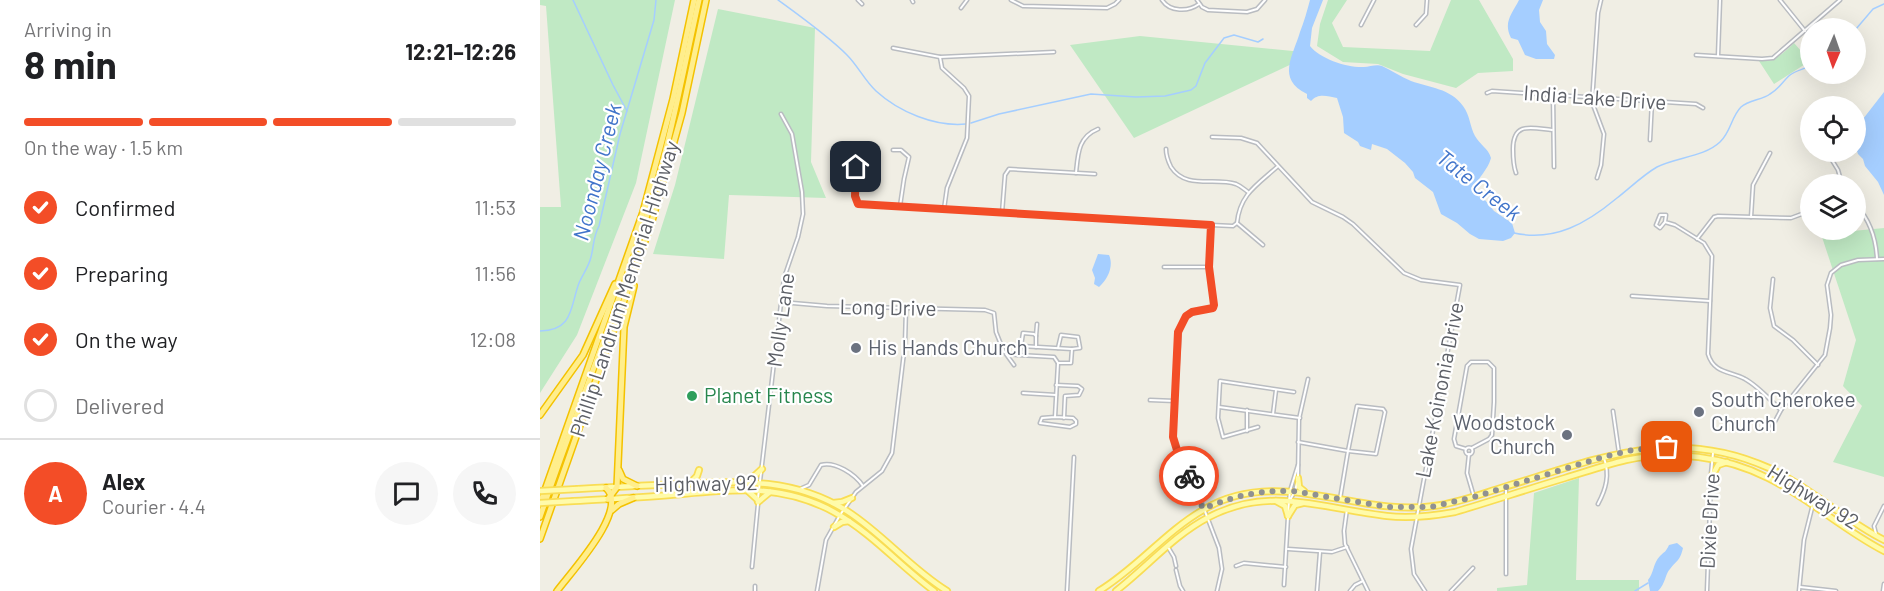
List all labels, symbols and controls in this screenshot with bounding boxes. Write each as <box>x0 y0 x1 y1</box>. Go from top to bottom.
text: Arriving in <box>24 17 112 41</box>
north arrow <box>1800 18 1866 84</box>
map controls <box>1800 18 1866 240</box>
text: 12:21–12:26 <box>405 38 516 64</box>
text: 8 min <box>24 40 117 87</box>
street label: India Lake Drive <box>1523 79 1667 114</box>
button: locate <box>1800 96 1866 162</box>
water label: Noonday Creek <box>566 100 626 243</box>
text: On the way · 1.5 km <box>24 135 183 159</box>
street label: Phillip Landrum Memorial Highway <box>564 137 683 440</box>
pin <box>830 141 881 192</box>
water label: Tate Creek <box>1432 143 1527 225</box>
icon: home <box>839 150 872 183</box>
button: layers <box>1800 174 1866 240</box>
icon: check <box>24 191 57 224</box>
text: Confirmed <box>75 194 175 220</box>
text: 11:53 <box>475 195 516 219</box>
icon: check <box>24 257 57 290</box>
text: Preparing <box>75 260 168 286</box>
text: 11:56 <box>475 261 516 285</box>
street label: Molly Lane <box>761 271 799 369</box>
street label: Long Drive <box>839 293 937 320</box>
street label: Lake Koinonia Drive <box>1409 300 1468 480</box>
icon: check <box>24 323 57 356</box>
text: On the way <box>75 326 178 352</box>
text: 12:08 <box>470 327 516 351</box>
place label: His Hands Church <box>868 334 1028 359</box>
marker: His Hands Church <box>849 341 863 355</box>
place label: Planet Fitness <box>704 382 833 407</box>
place label: South Cherokee Church <box>1711 386 1856 435</box>
marker: Planet Fitness <box>685 389 699 403</box>
text: Delivered <box>75 392 164 418</box>
marker: South Cherokee Church <box>1692 405 1706 419</box>
place label: Woodstock Church <box>1453 409 1555 458</box>
pin <box>1641 421 1692 472</box>
marker: Woodstock Church <box>1560 428 1574 442</box>
icon: bag <box>1650 430 1683 463</box>
courier <box>1159 446 1219 506</box>
street label: Highway 92 <box>1763 458 1864 534</box>
icon: bike <box>1173 460 1206 493</box>
button: chat <box>375 462 438 525</box>
button: phone <box>453 462 516 525</box>
text: Alex <box>102 468 145 494</box>
street label: Highway 92 <box>654 469 758 496</box>
street label: Dixie Drive <box>1694 472 1723 569</box>
text: A <box>48 480 63 506</box>
text: Courier · 4.4 <box>102 494 206 518</box>

